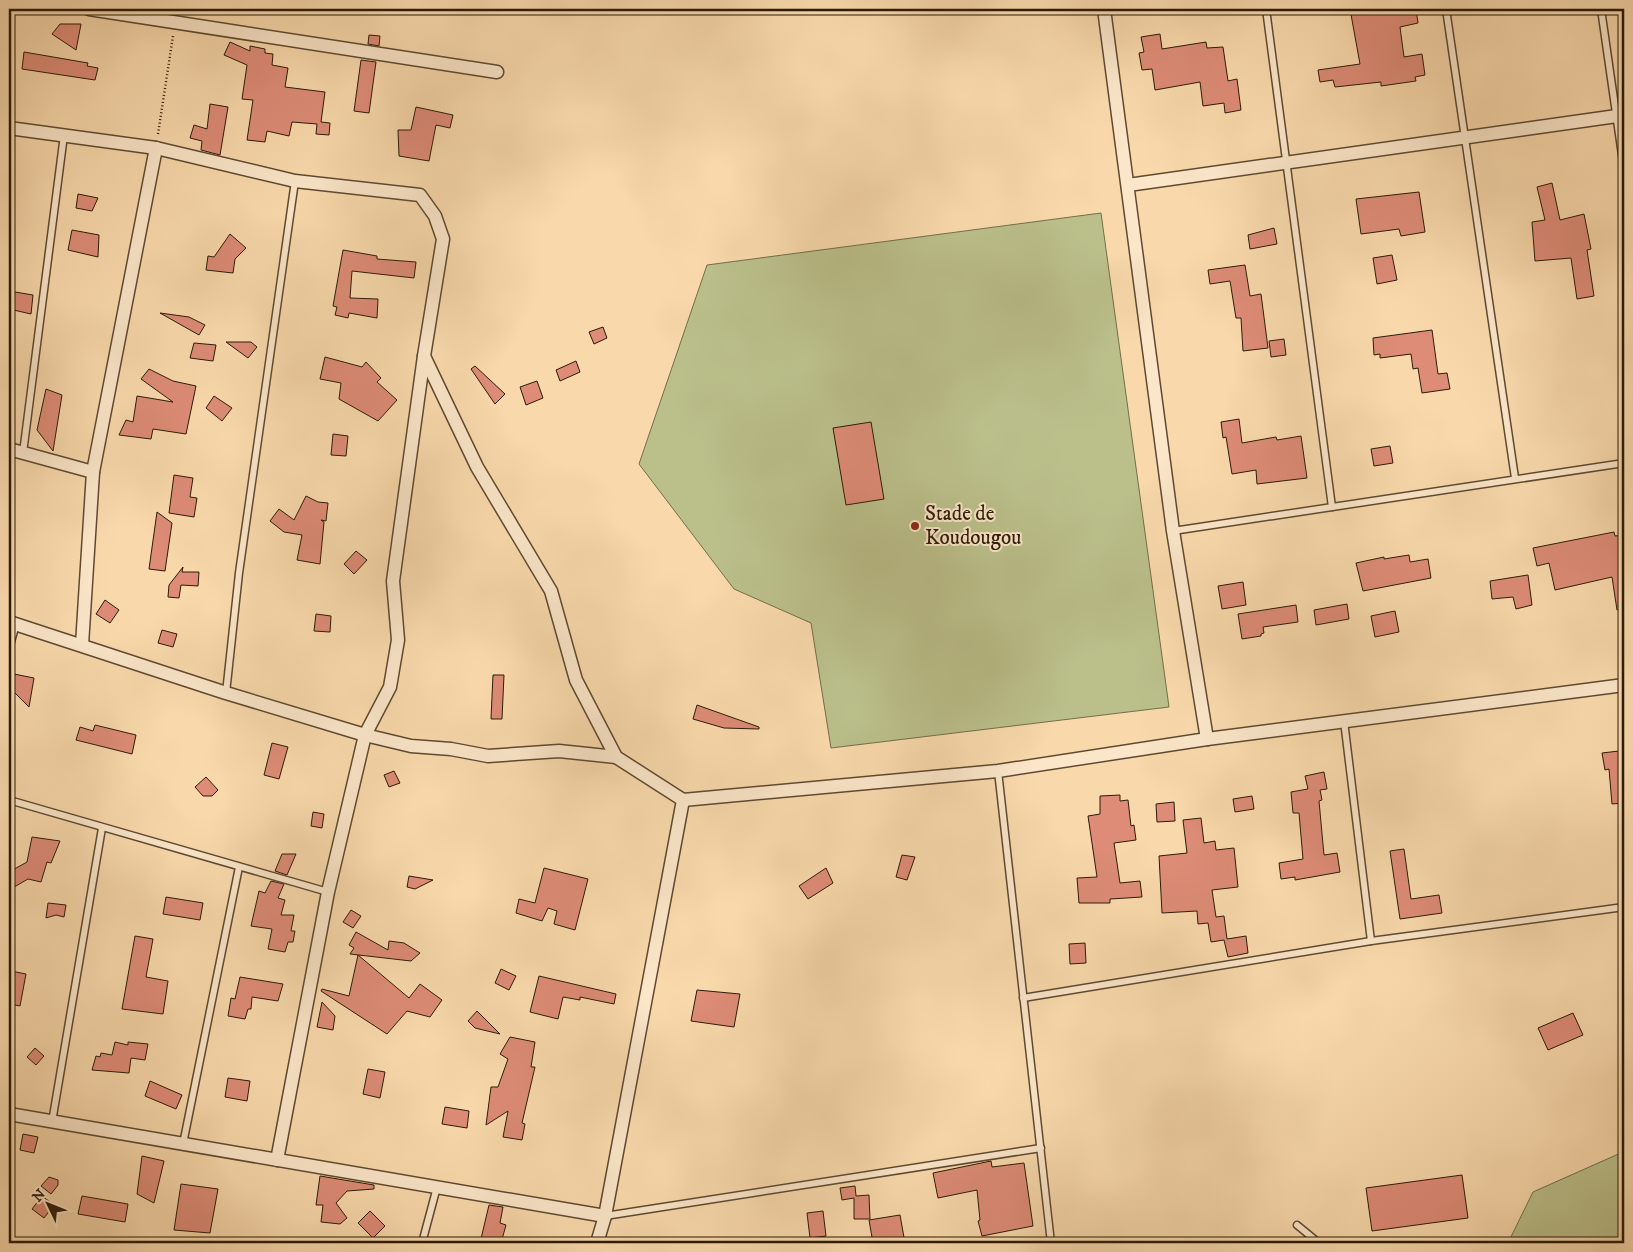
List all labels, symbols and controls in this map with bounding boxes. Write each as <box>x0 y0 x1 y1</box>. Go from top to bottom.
place label: Stade de Koudougou <box>925 501 1021 551</box>
marker: Stade de Koudougou <box>909 520 921 532</box>
north arrow <box>22 1180 72 1230</box>
text: N <box>29 1185 50 1206</box>

